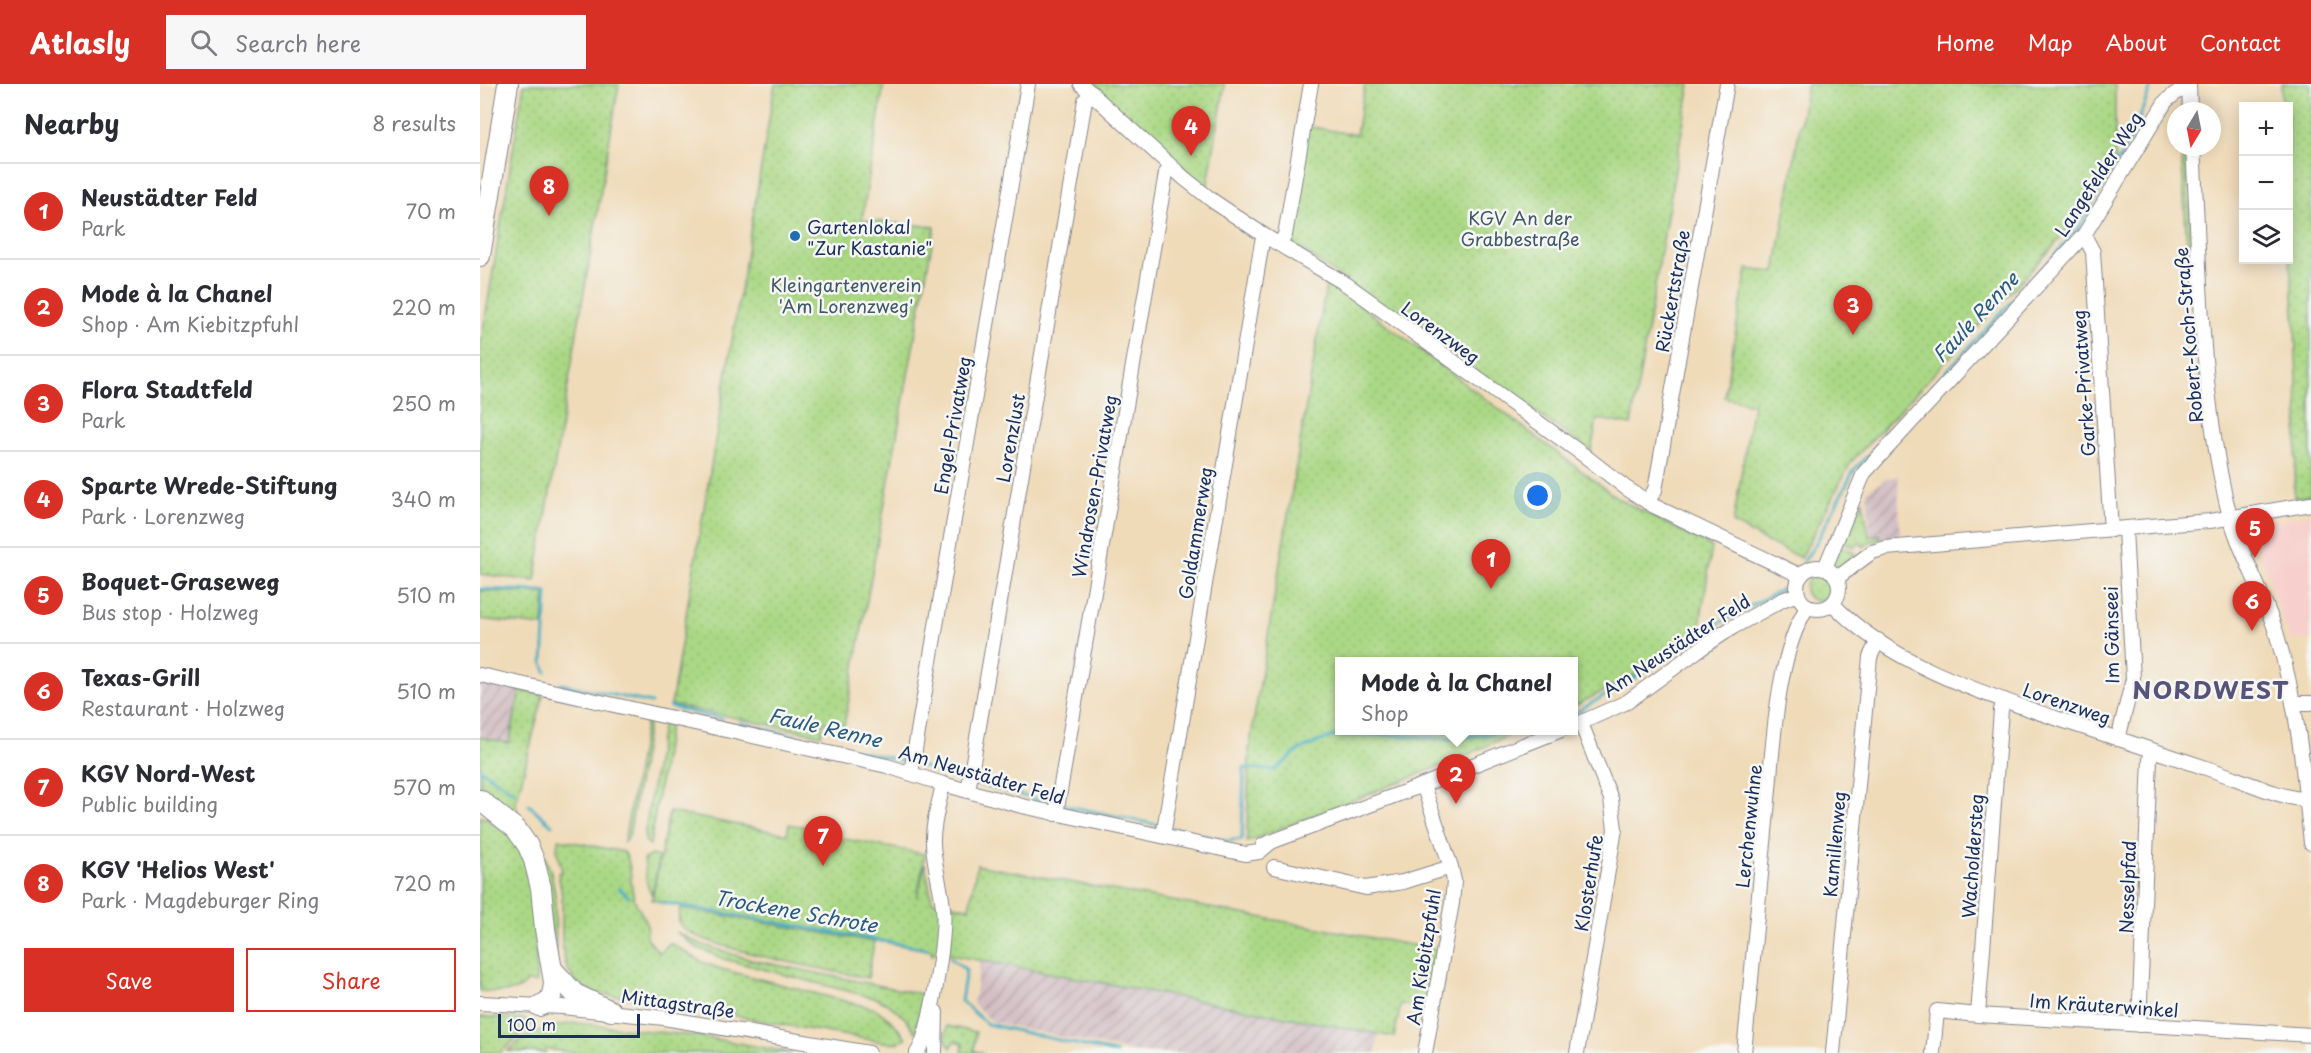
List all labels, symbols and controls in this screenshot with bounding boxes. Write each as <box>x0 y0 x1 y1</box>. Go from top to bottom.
search box <box>166 15 586 69</box>
text: Atlasly <box>30 21 130 64</box>
icon: search <box>187 26 220 59</box>
text: Search here <box>235 26 361 59</box>
text: Home <box>1936 26 1995 58</box>
text: Map <box>2028 26 2073 58</box>
text: About <box>2106 26 2167 58</box>
text: Contact <box>2200 26 2281 58</box>
north arrow <box>2167 102 2221 156</box>
map controls <box>2239 102 2293 264</box>
button: + <box>2239 102 2293 156</box>
text: Nearby <box>24 104 119 143</box>
pin: 4 <box>1172 106 1210 156</box>
street label: Langefelder Weg <box>2047 106 2149 242</box>
text: 8 results <box>372 108 456 138</box>
button: − <box>2239 156 2293 210</box>
pin: 8 <box>530 166 568 216</box>
text: Neustädter Feld <box>81 180 257 213</box>
text: 1 <box>39 196 48 226</box>
text: 70 m <box>406 196 456 226</box>
park label: KGV An der Grabbestraße <box>1460 204 1580 252</box>
button: layers <box>2239 210 2293 264</box>
text: Park <box>81 213 126 243</box>
place label: Gartenlokal "Zur Kastanie" <box>807 213 932 261</box>
street label: Rückertstraße <box>1648 228 1696 354</box>
marker: Gartenlokal "Zur Kastanie" <box>788 229 802 243</box>
street label: Robert-Koch-Straße <box>2167 246 2209 424</box>
water label: Faule Renne <box>1925 263 2026 369</box>
park label: Kleingartenverein 'Am Lorenzweg' <box>770 271 922 319</box>
text: Mode à la Chanel <box>81 276 272 309</box>
pin: 3 <box>1834 286 1872 335</box>
text: 2 <box>36 292 51 322</box>
text: 220 m <box>392 292 456 322</box>
street label: Lorenzweg <box>1396 294 1486 370</box>
text: Shop · Am Kiebitzpfuhl <box>81 309 299 339</box>
street label: Garke-Privatweg <box>2064 309 2102 457</box>
street label: Engel-Privatweg <box>927 354 977 496</box>
text: Flora Stadtfeld <box>81 372 253 405</box>
text: 3 <box>37 388 50 418</box>
text: 250 m <box>392 388 456 418</box>
street label: Lorenzlust <box>989 391 1031 485</box>
street label: Windrosen-Privatweg <box>1065 392 1123 580</box>
text: Park <box>81 405 126 435</box>
street label: Goldammerweg <box>1171 465 1219 601</box>
text: Sparte Wrede-Stiftung <box>81 468 337 501</box>
your location <box>1523 481 1552 510</box>
text: 4 <box>37 484 50 514</box>
text: 340 m <box>391 484 456 514</box>
text: Park · Lorenzweg <box>81 501 245 531</box>
pin: 5 <box>2236 508 2274 558</box>
pin: 1 <box>1472 540 1510 589</box>
text: Boquet-Graseweg <box>81 564 280 597</box>
text: 5 <box>37 580 50 610</box>
text: 510 m <box>396 580 456 610</box>
pin: 6 <box>2232 582 2272 631</box>
street label: Im Gänseei <box>2097 586 2125 684</box>
street label: Am Neustädter Feld <box>1597 587 1755 703</box>
text: Bus stop · Holzweg <box>81 597 259 627</box>
popup <box>1335 657 1578 735</box>
text: Texas-Grill <box>81 660 200 693</box>
text: Mode à la Chanel <box>1361 665 1552 698</box>
district label: NORDWEST <box>2132 671 2290 707</box>
street label: Lorenzweg <box>2019 675 2115 731</box>
text: 6 <box>36 676 51 706</box>
text: 510 m <box>396 676 456 706</box>
text: Restaurant · Holzweg <box>81 693 285 723</box>
text: Shop <box>1361 698 1409 728</box>
water label: Faule Renne <box>766 700 886 755</box>
street label: Am Neustädter Feld <box>896 737 1068 811</box>
pin: 2 <box>1436 754 1476 804</box>
text: KGV Nord-West <box>81 756 255 789</box>
street label: Lerchenwuhne <box>1728 763 1768 889</box>
text: 7 <box>38 772 49 802</box>
text: 570 m <box>392 772 456 802</box>
text: Public building <box>81 789 218 819</box>
street label: Kamillenweg <box>1816 790 1852 898</box>
street label: Wacholdersteg <box>1954 793 1990 919</box>
pin: 7 <box>804 816 842 866</box>
street label: Klosterhufe <box>1567 832 1609 934</box>
street label: Nesselpfad <box>2112 840 2142 934</box>
text: KGV 'Helios West' <box>81 852 275 885</box>
text: 8 <box>37 868 50 898</box>
text: 720 m <box>394 868 456 898</box>
water label: Trockene Schrote <box>712 882 881 940</box>
text: Park · Magdeburger Ring <box>81 885 319 915</box>
street label: Am Kiebitzpfuhl <box>1399 887 1447 1027</box>
button: Save <box>24 948 234 1012</box>
button: Share <box>246 948 456 1012</box>
street label: Mittagstraße <box>620 982 736 1024</box>
street label: Im Kräuterwinkel <box>2029 986 2179 1024</box>
scale bar <box>498 1011 640 1038</box>
text: 100 m <box>507 1012 556 1036</box>

